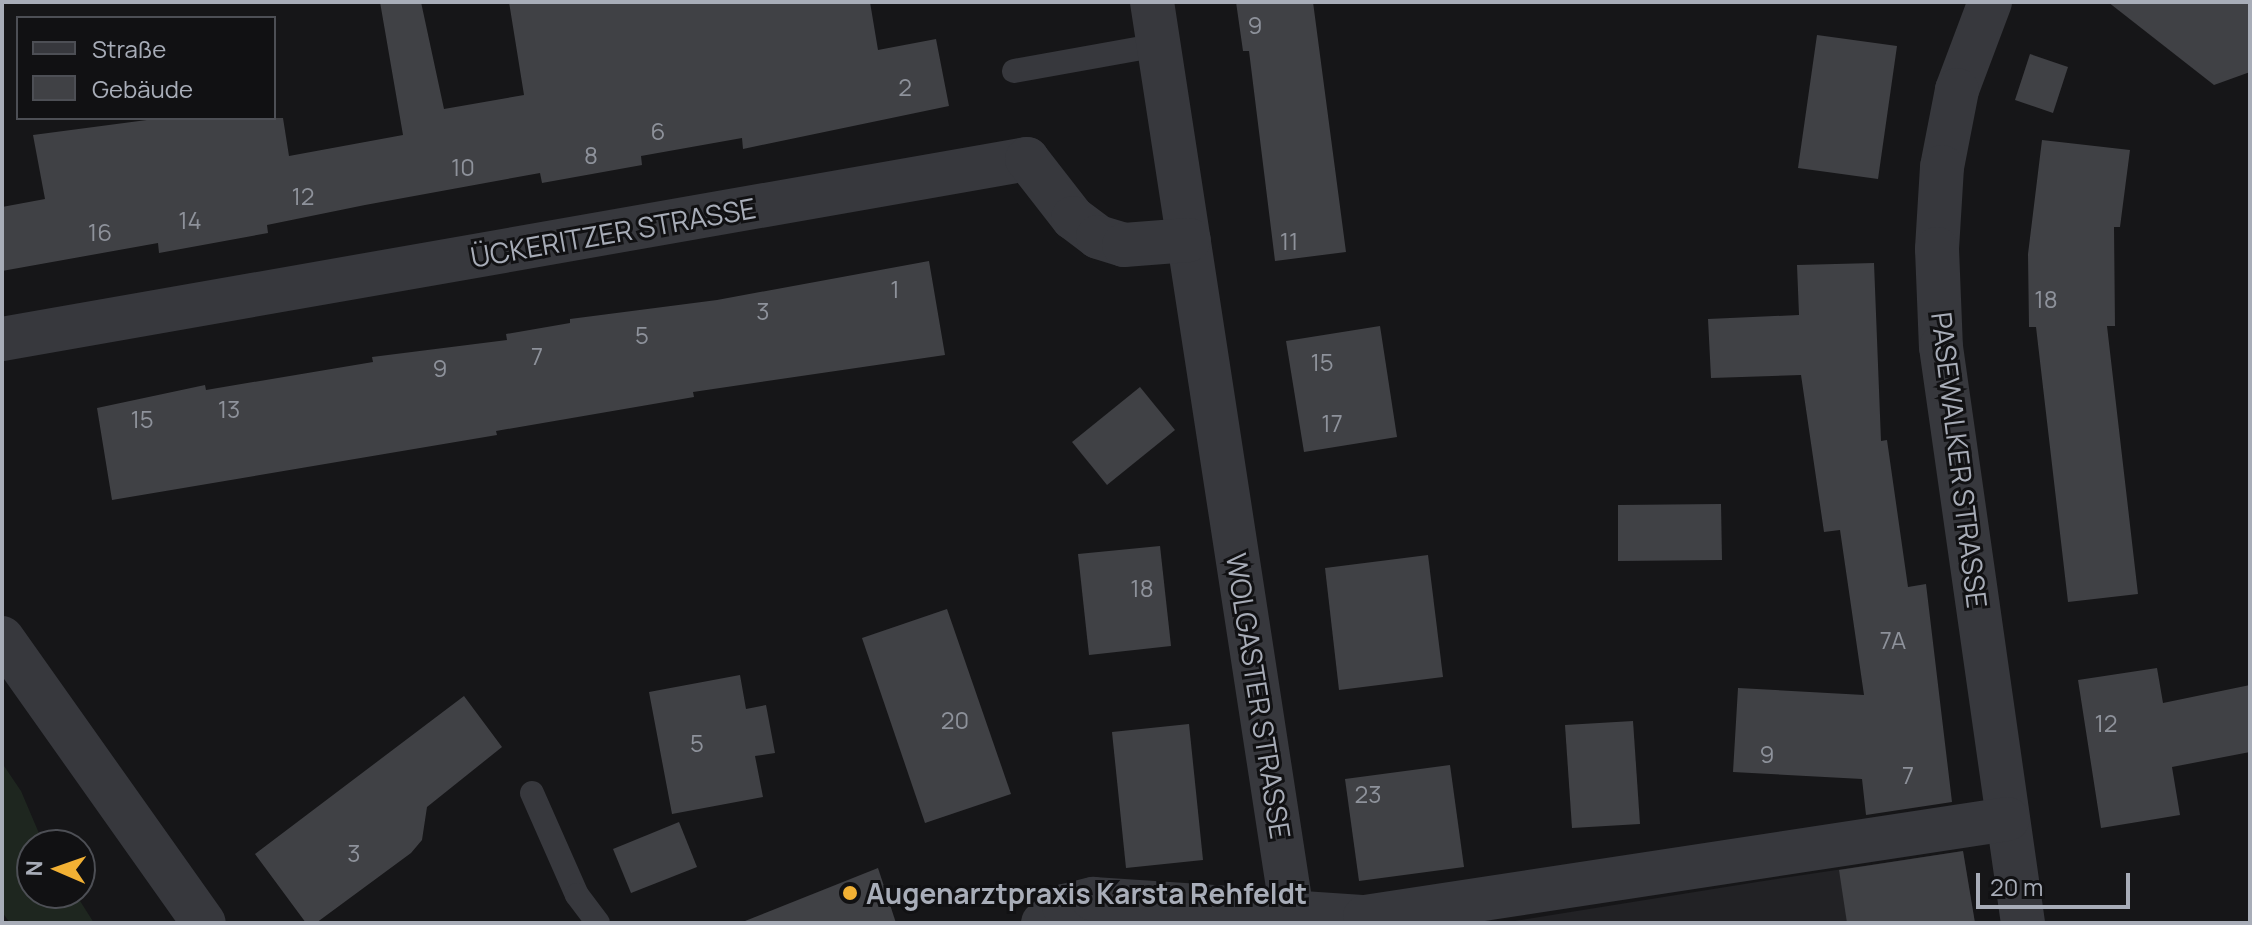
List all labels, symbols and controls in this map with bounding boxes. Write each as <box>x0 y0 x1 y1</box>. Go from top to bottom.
house number: 9 <box>1248 11 1262 39</box>
legend <box>16 16 276 120</box>
text: Straße <box>92 32 166 65</box>
text: Gebäude <box>92 72 193 105</box>
house number: 2 <box>898 73 912 101</box>
house number: 6 <box>651 117 665 145</box>
house number: 8 <box>584 141 598 169</box>
house number: 10 <box>451 153 475 181</box>
house number: 12 <box>291 182 315 210</box>
street label: ÜCKERITZER STRASSE <box>468 190 758 274</box>
house number: 14 <box>178 206 202 234</box>
house number: 16 <box>88 218 112 246</box>
house number: 11 <box>1280 227 1298 255</box>
house number: 1 <box>890 275 900 303</box>
house number: 18 <box>2034 285 2058 313</box>
house number: 3 <box>756 297 770 325</box>
street label: PASEWALKER STRASSE <box>1925 310 1995 610</box>
house number: 5 <box>635 321 649 349</box>
house number: 7 <box>531 342 543 370</box>
house number: 15 <box>1310 348 1334 376</box>
house number: 9 <box>433 354 447 382</box>
house number: 13 <box>218 395 240 423</box>
house number: 15 <box>130 405 154 433</box>
house number: 17 <box>1321 409 1343 437</box>
street label: WOLGASTER STRASSE <box>1220 551 1298 841</box>
house number: 18 <box>1130 574 1154 602</box>
house number: 7A <box>1880 626 1906 654</box>
house number: 20 <box>941 706 969 734</box>
house number: 12 <box>2094 709 2118 737</box>
house number: 5 <box>690 729 704 757</box>
house number: 9 <box>1760 740 1774 768</box>
house number: 7 <box>1902 761 1914 789</box>
house number: 23 <box>1355 780 1381 808</box>
north arrow <box>16 829 96 909</box>
house number: 3 <box>347 839 361 867</box>
scale bar <box>1980 857 2134 907</box>
text: N <box>19 860 49 877</box>
text: 20 m <box>1990 870 2043 903</box>
place label: Augenarztpraxis Karsta Rehfeldt <box>866 876 1307 910</box>
marker: Augenarztpraxis Karsta Rehfeldt <box>841 884 859 902</box>

